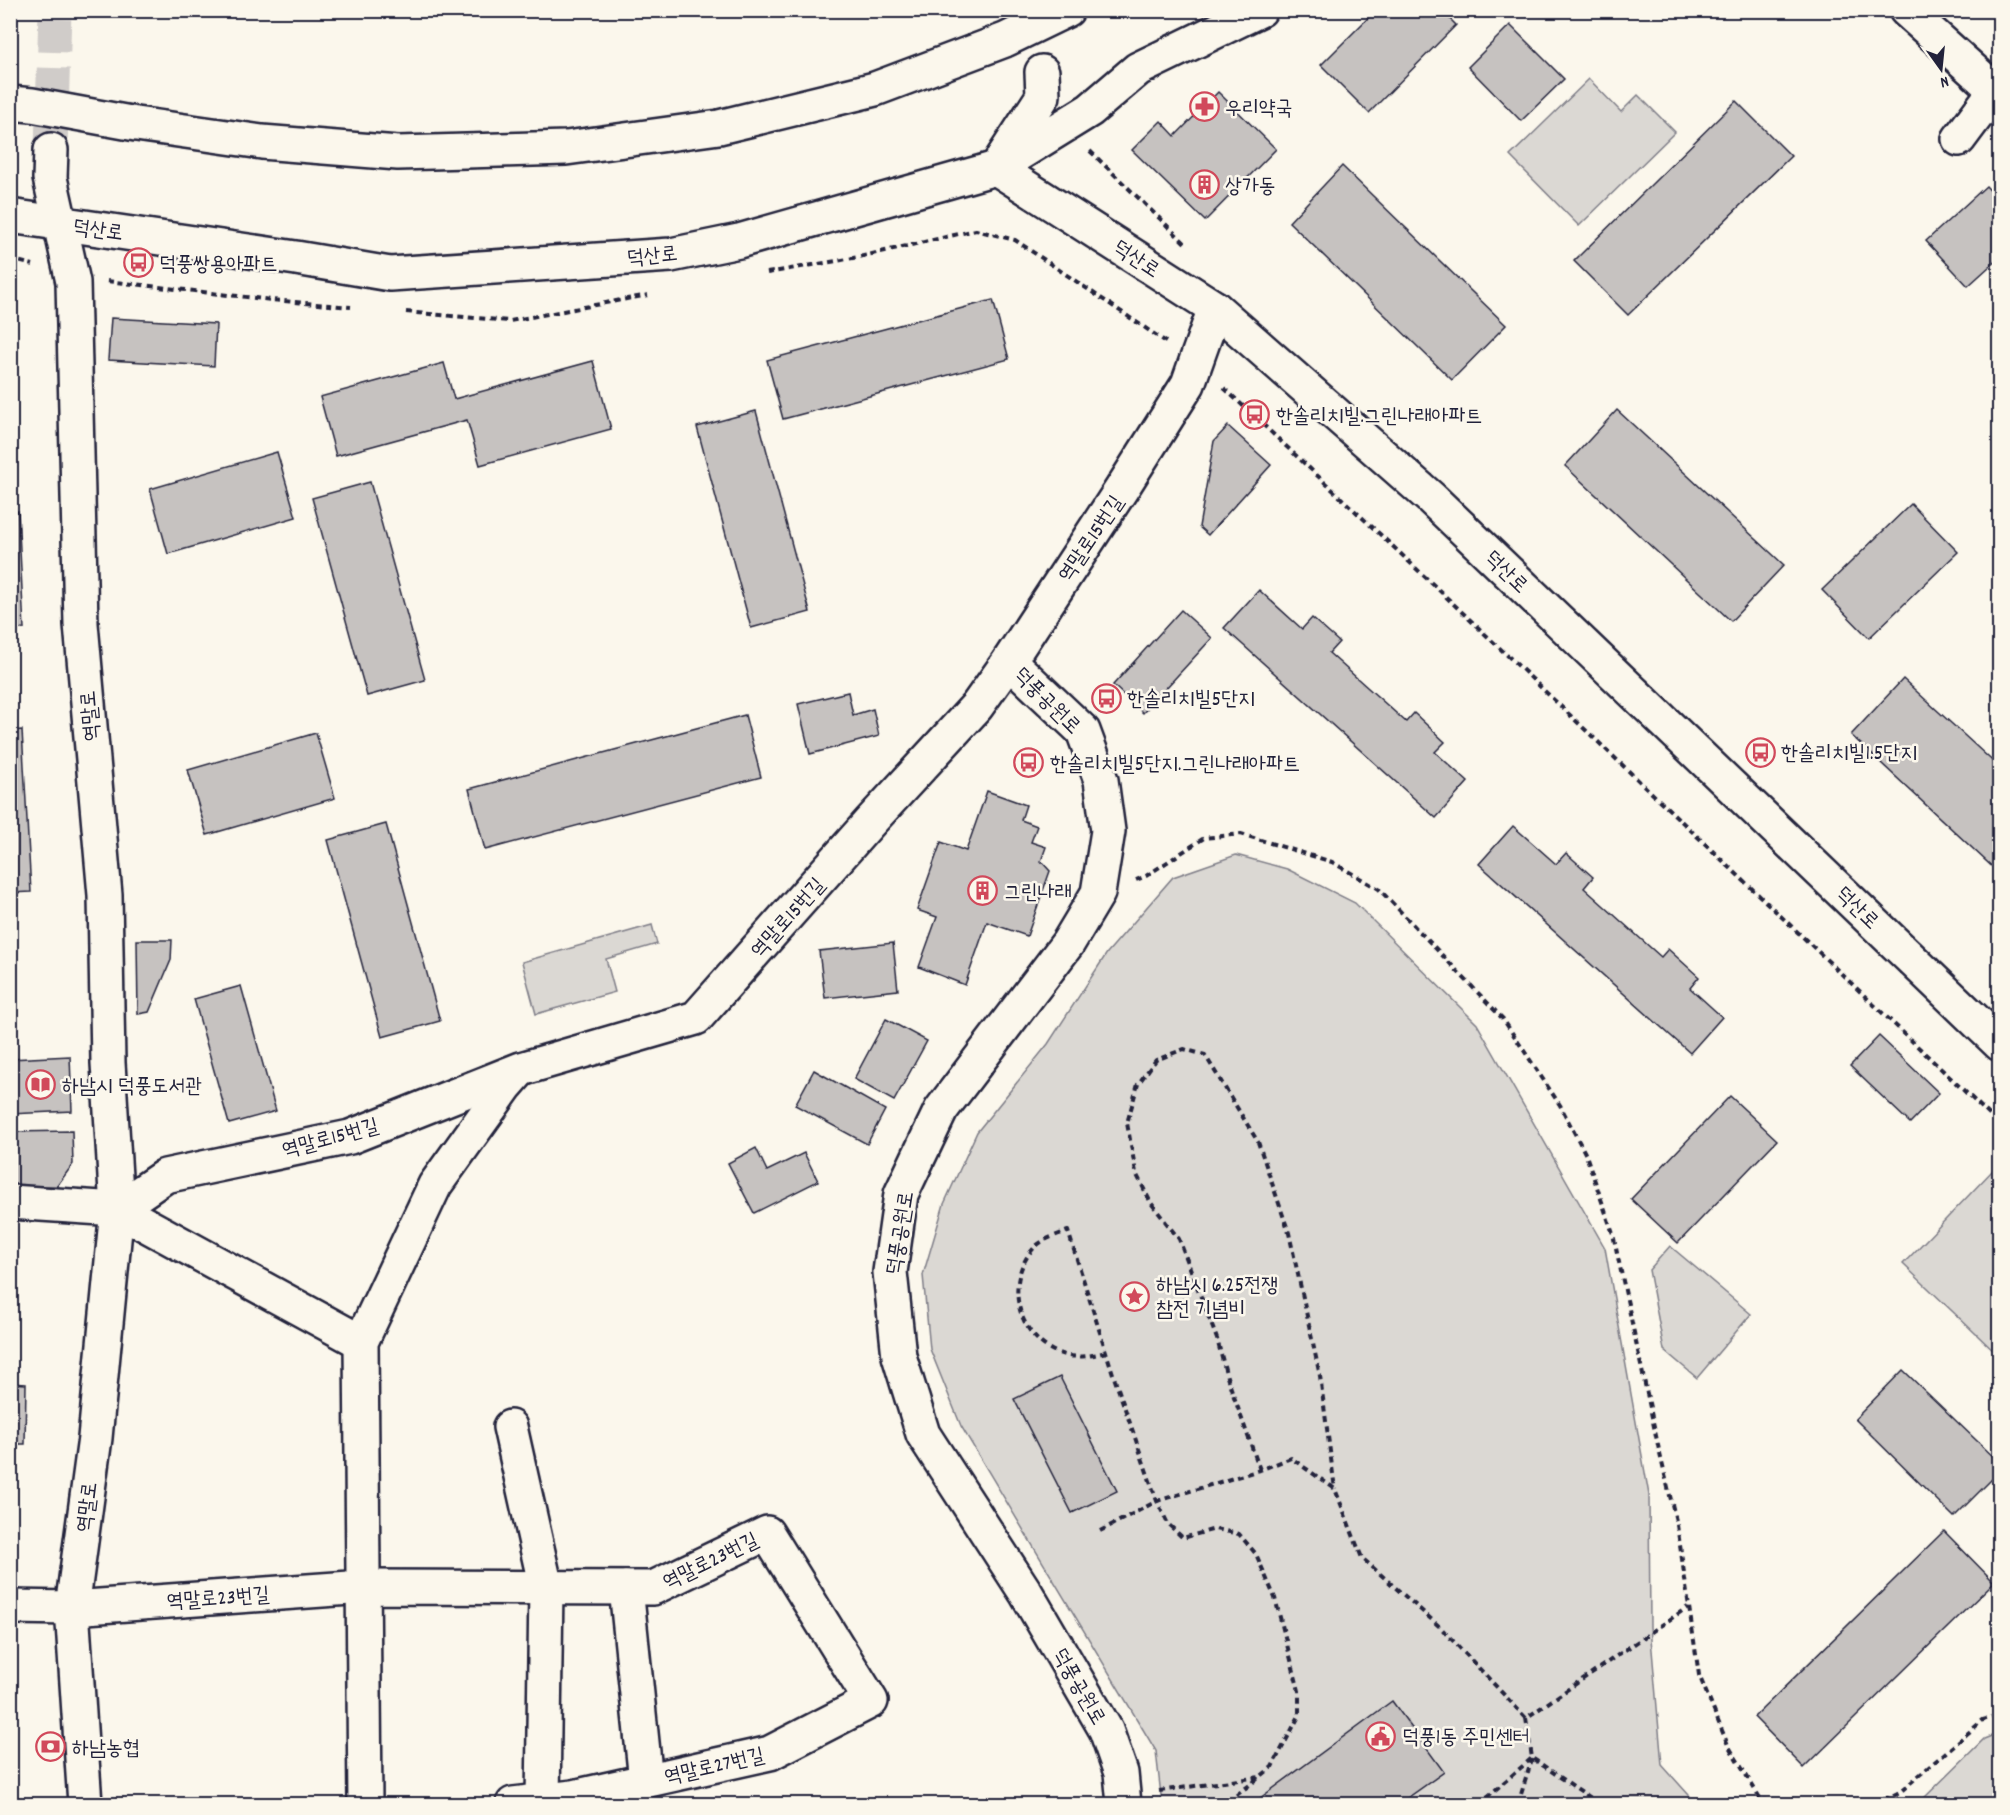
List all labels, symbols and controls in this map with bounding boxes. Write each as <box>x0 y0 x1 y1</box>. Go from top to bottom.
north arrow <box>1911 39 1971 99</box>
text: N <box>1937 69 1951 93</box>
pharmacy icon: 우리약국 <box>1188 91 1220 123</box>
place label: 우리약국 <box>1225 95 1293 125</box>
building icon: 상가동 <box>1188 169 1220 201</box>
place label: 상가동 <box>1225 173 1276 203</box>
street label: 덕산로 <box>70 214 125 250</box>
street label: 덕산로 <box>1106 234 1165 287</box>
street label: 덕산로 <box>626 240 679 276</box>
bus stop icon: 덕풍쌍용아파트 <box>122 247 154 279</box>
place label: 덕풍쌍용아파트 <box>159 251 277 281</box>
bus stop icon: 한솔리치빌.그린나래아파트 <box>1239 399 1271 431</box>
place label: 한솔리치빌.그린나래아파트 <box>1276 403 1482 433</box>
street label: 역말로15번길 <box>1052 490 1133 589</box>
street label: 덕산로 <box>1476 545 1534 602</box>
street label: 덕풍공원로 <box>1005 662 1086 743</box>
bus stop icon: 한솔리치빌5단지 <box>1090 682 1122 714</box>
place label: 한솔리치빌5단지 <box>1127 686 1255 716</box>
street label: 역말로 <box>75 689 109 742</box>
bus stop icon: 한솔리치빌1.5단지 <box>1744 736 1776 768</box>
place label: 한솔리치빌1.5단지 <box>1781 740 1917 770</box>
bus stop icon: 한솔리치빌5단지.그린나래아파트 <box>1013 747 1045 779</box>
place label: 한솔리치빌5단지.그린나래아파트 <box>1050 751 1300 781</box>
street label: 역말로15번길 <box>745 872 833 966</box>
building icon: 그린나래 <box>967 875 999 907</box>
place label: 그린나래 <box>1004 879 1072 909</box>
street label: 덕산로 <box>1827 881 1885 938</box>
library icon: 하남시 덕풍도서관 <box>25 1069 57 1101</box>
place label: 하남시 덕풍도서관 <box>62 1073 202 1103</box>
street label: 역말로15번길 <box>279 1113 382 1167</box>
street label: 덕풍공원로 <box>881 1189 923 1278</box>
place label: 하남시 6.25전쟁 참전 기념비 <box>1156 1272 1278 1326</box>
place icon: 하남시 6.25전쟁 참전 기념비 <box>1119 1280 1151 1312</box>
street label: 역말로 <box>71 1480 107 1534</box>
street label: 역말로23번길 <box>658 1527 764 1599</box>
street label: 역말로23번길 <box>166 1581 271 1619</box>
street label: 덕풍공원로 <box>1043 1643 1112 1732</box>
public building icon: 덕풍1동 주민센터 <box>1365 1720 1397 1752</box>
place label: 덕풍1동 주민센터 <box>1402 1724 1530 1754</box>
bank icon: 하남농협 <box>35 1731 67 1763</box>
place label: 하남농협 <box>72 1735 140 1765</box>
street label: 역말로27번길 <box>662 1742 768 1794</box>

